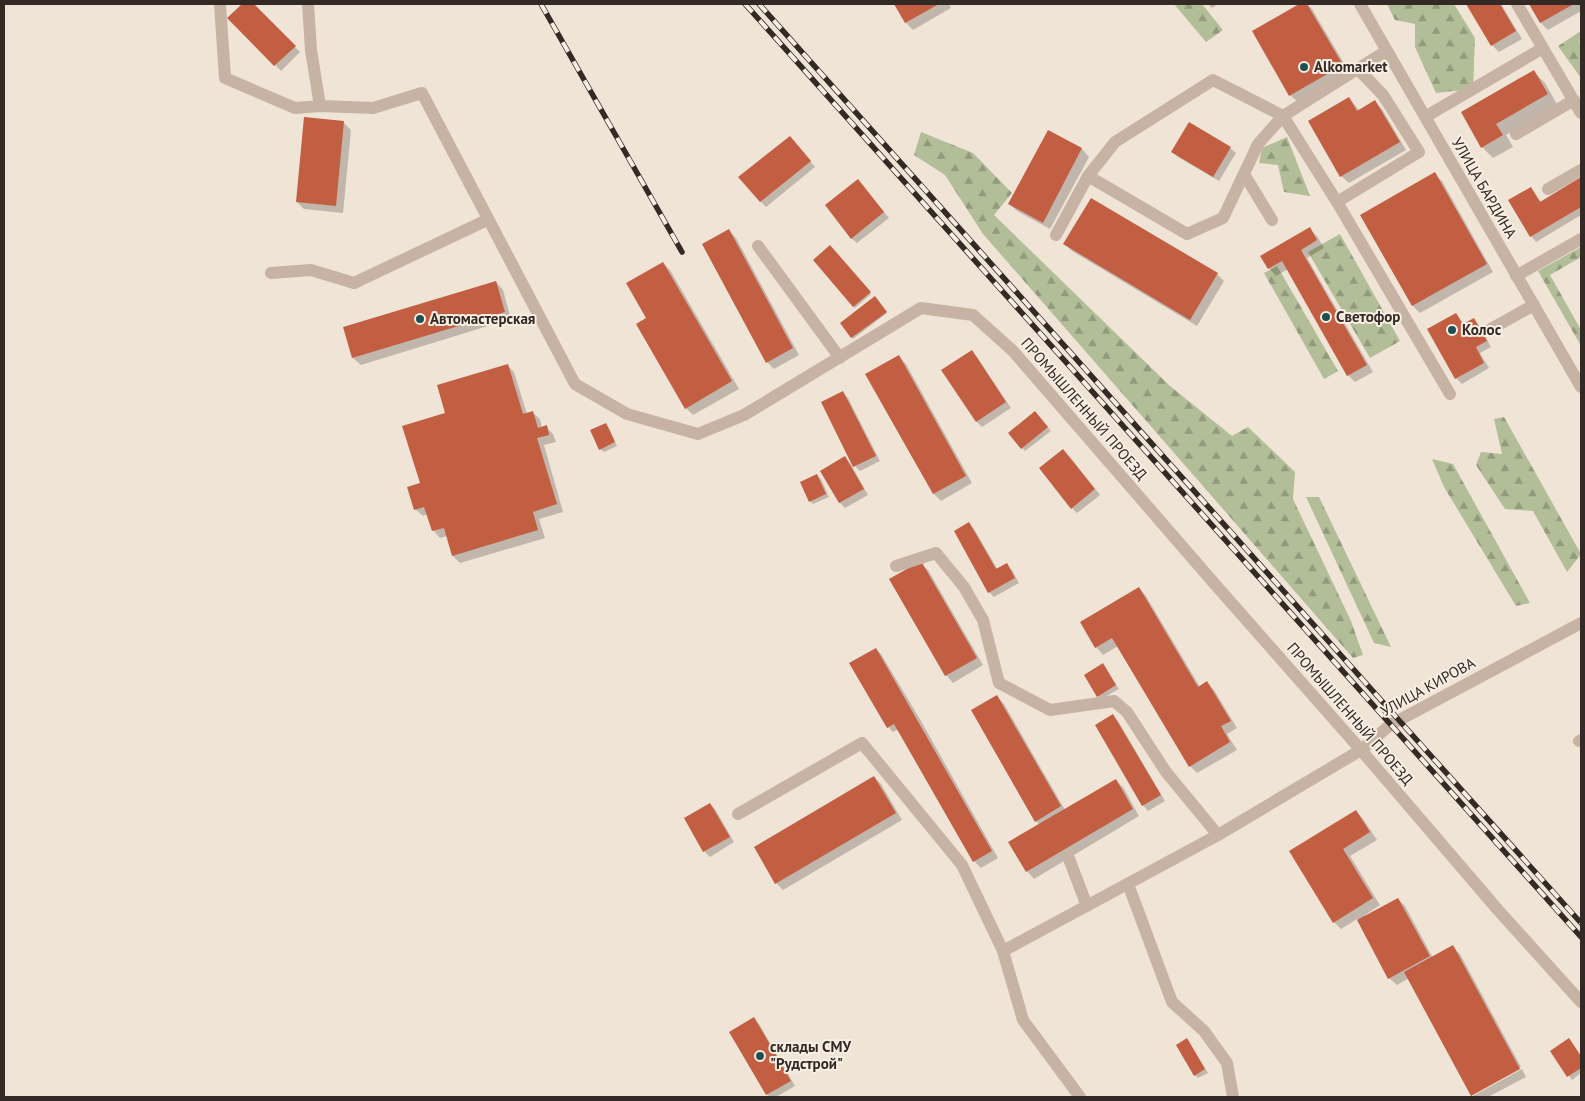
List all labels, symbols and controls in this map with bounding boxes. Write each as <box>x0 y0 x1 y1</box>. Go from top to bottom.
place label: Alkomarket <box>1314 57 1388 76</box>
marker: Alkomarket <box>1298 61 1310 73</box>
street label: УЛИЦА БАРДИНА <box>1448 134 1521 242</box>
place label: Светофор <box>1336 307 1400 326</box>
place label: Автомастерская <box>430 309 535 328</box>
marker: Светофор <box>1320 311 1332 323</box>
marker: Автомастерская <box>414 313 426 325</box>
place label: Колос <box>1462 320 1502 339</box>
marker: Колос <box>1446 324 1458 336</box>
street label: ПРОМЫШЛЕННЫЙ ПРОЕЗД <box>1017 334 1151 484</box>
street label: ПРОМЫШЛЕННЫЙ ПРОЕЗД <box>1283 639 1417 789</box>
street label: УЛИЦА КИРОВА <box>1377 653 1479 720</box>
place label: склады СМУ "Рудстрой" <box>770 1037 851 1073</box>
marker: склады СМУ "Рудстрой" <box>754 1050 766 1062</box>

